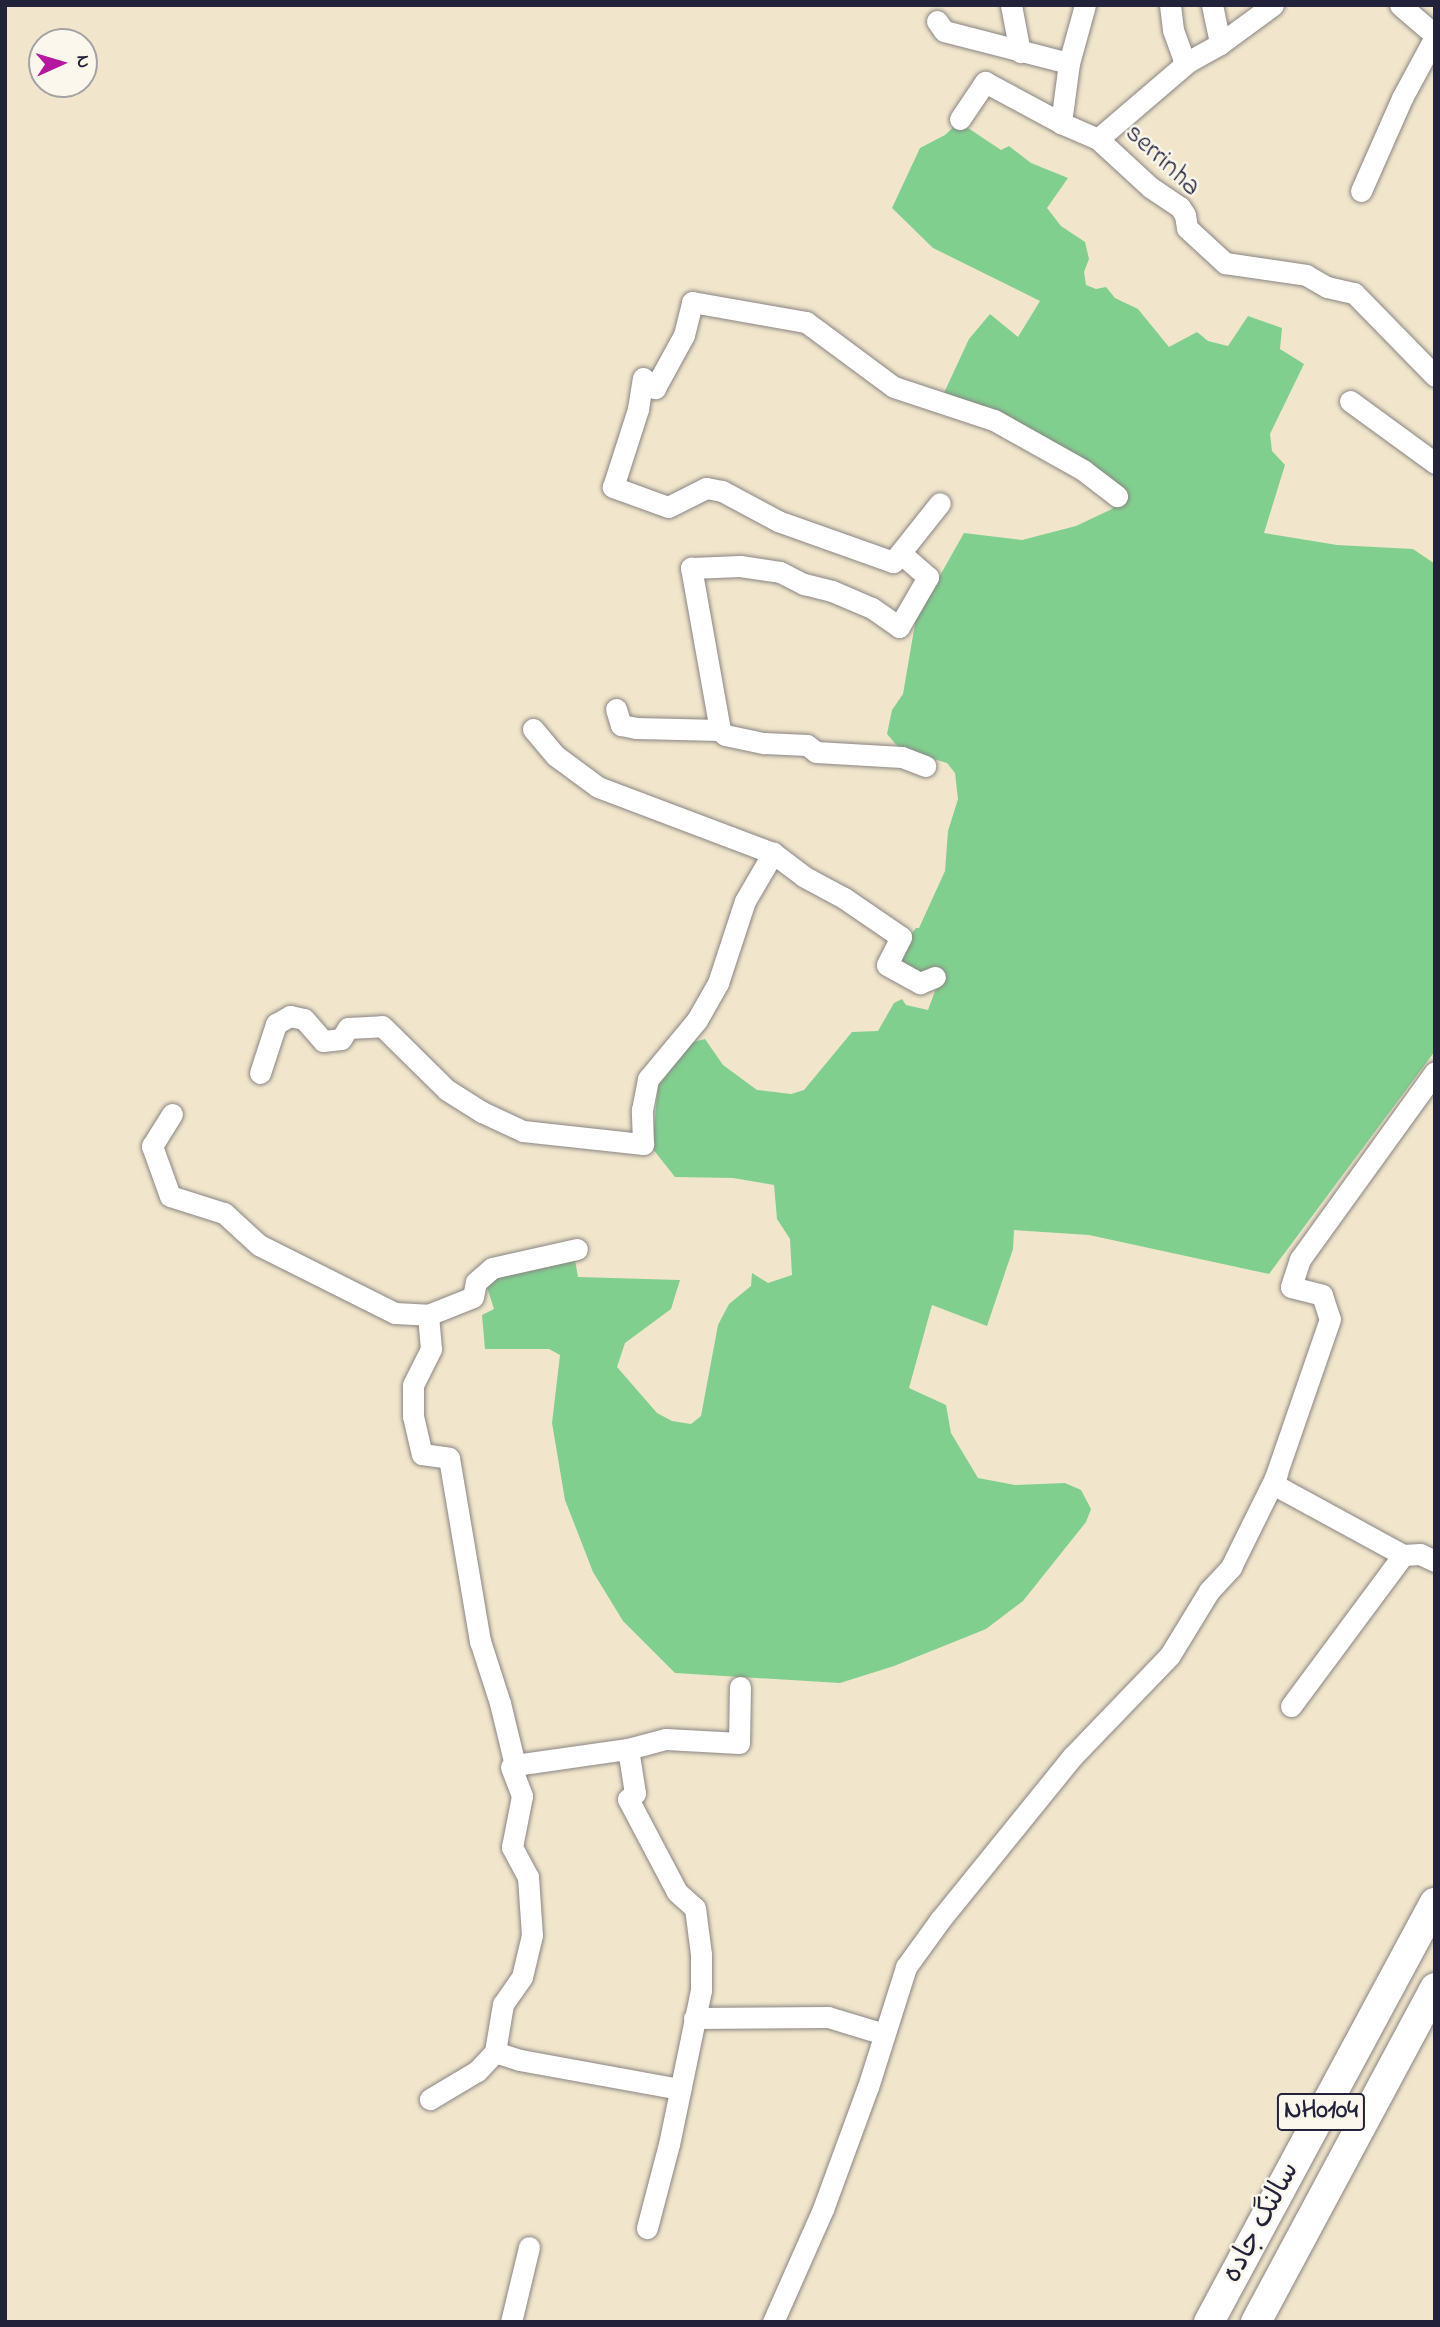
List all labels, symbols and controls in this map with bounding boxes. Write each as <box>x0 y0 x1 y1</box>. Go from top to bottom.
north arrow <box>28 28 98 98</box>
text: N <box>69 54 96 69</box>
street label: serrinha <box>1117 118 1207 204</box>
road number: NH0104 <box>1276 2090 1366 2134</box>
street label: سالنگ جاده <box>1216 2157 1308 2289</box>

